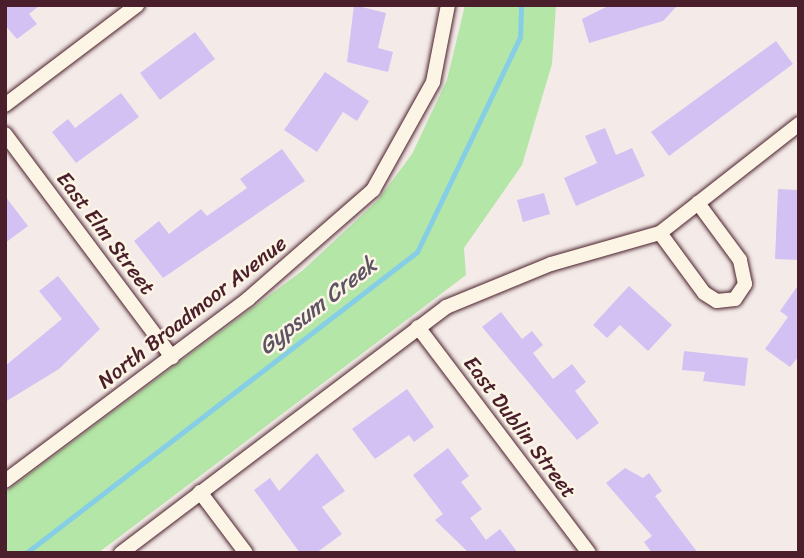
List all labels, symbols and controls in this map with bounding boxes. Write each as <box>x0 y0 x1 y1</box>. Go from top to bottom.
street label: East Elm Street <box>52 167 160 299</box>
street label: North Broadmoor Avenue <box>93 231 291 393</box>
water label: Gypsum Creek <box>253 251 383 361</box>
street label: East Dublin Street <box>458 351 582 503</box>

